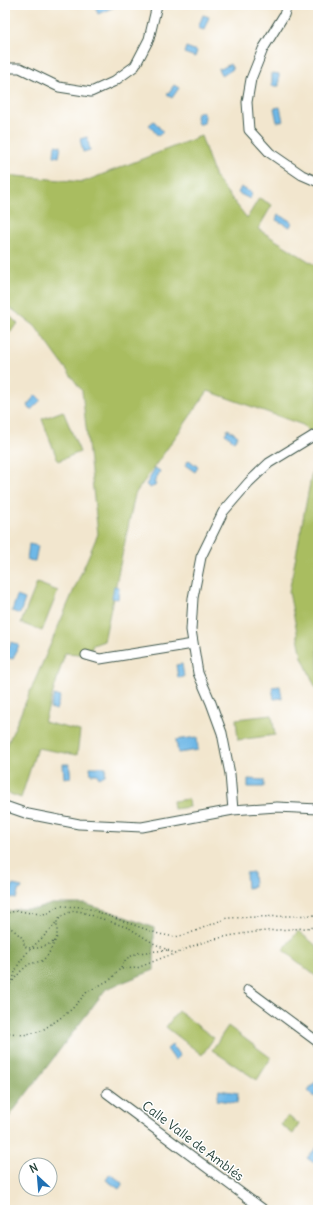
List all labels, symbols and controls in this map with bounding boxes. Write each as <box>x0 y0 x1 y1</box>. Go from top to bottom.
street label: Calle Valle de Amblés <box>139 1097 247 1185</box>
north arrow <box>18 1157 58 1197</box>
text: N <box>27 1160 40 1176</box>

